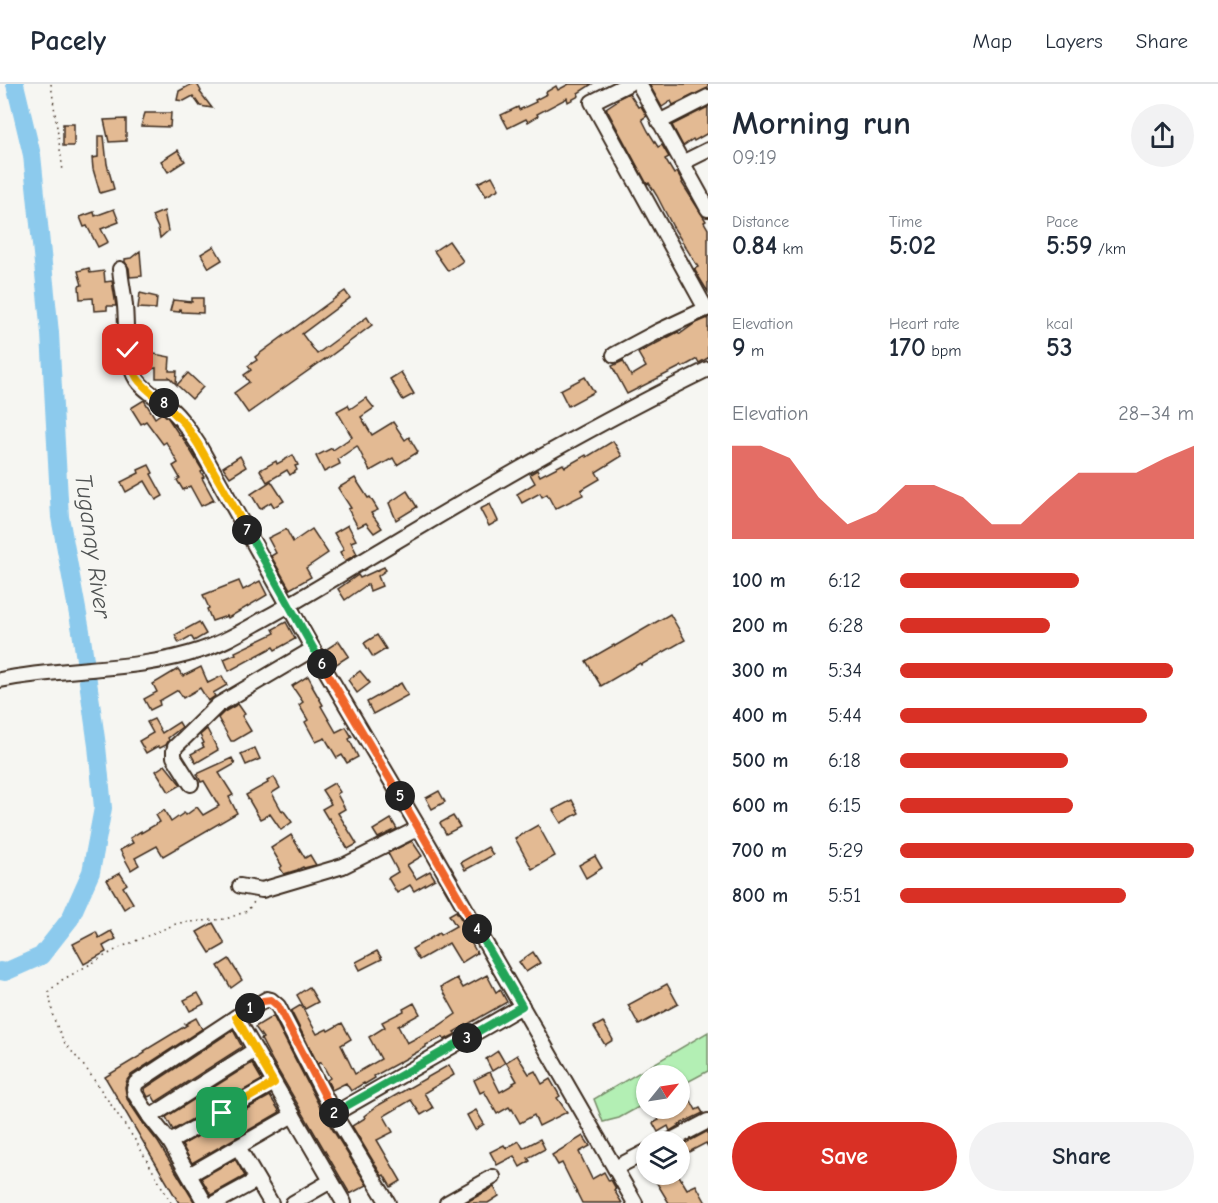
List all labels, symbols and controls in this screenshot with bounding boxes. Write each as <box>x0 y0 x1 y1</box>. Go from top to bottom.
text: Pacely <box>30 25 106 57</box>
text: Map <box>973 29 1012 53</box>
text: Layers <box>1045 29 1103 53</box>
text: Share <box>1136 29 1188 53</box>
text: Morning run <box>732 104 911 142</box>
button: share <box>1131 104 1194 167</box>
text: 09:19 <box>732 146 777 169</box>
text: Distance <box>732 213 789 231</box>
text: Time <box>889 213 922 231</box>
text: Pace <box>1046 213 1078 231</box>
text: 0.84 <box>732 231 777 261</box>
text: 5:02 <box>889 231 936 261</box>
text: 5:59 <box>1046 231 1093 261</box>
text: km <box>777 240 803 258</box>
text: /km <box>1093 240 1126 258</box>
text: Elevation <box>732 315 793 333</box>
text: Heart rate <box>889 315 960 333</box>
text: kcal <box>1046 315 1073 333</box>
pin <box>102 324 153 375</box>
icon: check <box>111 333 144 366</box>
text: 9 <box>732 333 746 363</box>
text: 170 <box>889 333 926 363</box>
text: 53 <box>1046 333 1073 363</box>
text: m <box>746 342 764 360</box>
text: bpm <box>926 342 961 360</box>
pin: 8 <box>149 388 179 418</box>
text: 8 <box>160 394 168 412</box>
text: Elevation <box>732 402 809 425</box>
text: 28–34 m <box>1118 402 1194 425</box>
water label: Tuganay River <box>69 472 117 622</box>
pin: 7 <box>232 515 262 545</box>
text: 7 <box>243 521 251 539</box>
text: 100 m <box>732 569 786 592</box>
text: 6:12 <box>828 569 861 592</box>
text: 200 m <box>732 614 788 637</box>
text: 6:28 <box>828 614 863 637</box>
pin: 6 <box>307 649 337 679</box>
text: 6 <box>318 655 326 673</box>
text: 300 m <box>732 659 788 682</box>
text: 5:34 <box>828 659 862 682</box>
text: 400 m <box>732 704 787 727</box>
text: 5:44 <box>828 704 862 727</box>
text: 500 m <box>732 749 789 772</box>
text: 6:18 <box>828 749 861 772</box>
pin: 5 <box>385 781 415 811</box>
text: 5 <box>396 787 404 805</box>
text: 600 m <box>732 794 788 817</box>
text: 6:15 <box>828 794 861 817</box>
text: 700 m <box>732 839 787 862</box>
text: 5:29 <box>828 839 864 862</box>
text: 800 m <box>732 884 788 907</box>
text: 5:51 <box>828 884 861 907</box>
pin: 4 <box>462 914 492 944</box>
text: 4 <box>473 920 481 938</box>
pin: 1 <box>235 993 265 1023</box>
text: 1 <box>247 999 253 1017</box>
pin: 3 <box>452 1023 482 1053</box>
text: 3 <box>463 1029 471 1047</box>
north arrow <box>636 1065 690 1119</box>
map controls <box>636 1065 690 1185</box>
pin <box>196 1087 247 1138</box>
icon: arrive <box>205 1096 238 1129</box>
pin: 2 <box>319 1098 349 1128</box>
text: 2 <box>330 1104 338 1122</box>
button: Save <box>732 1122 957 1191</box>
button: Share <box>969 1122 1194 1191</box>
button: layers <box>636 1131 690 1185</box>

